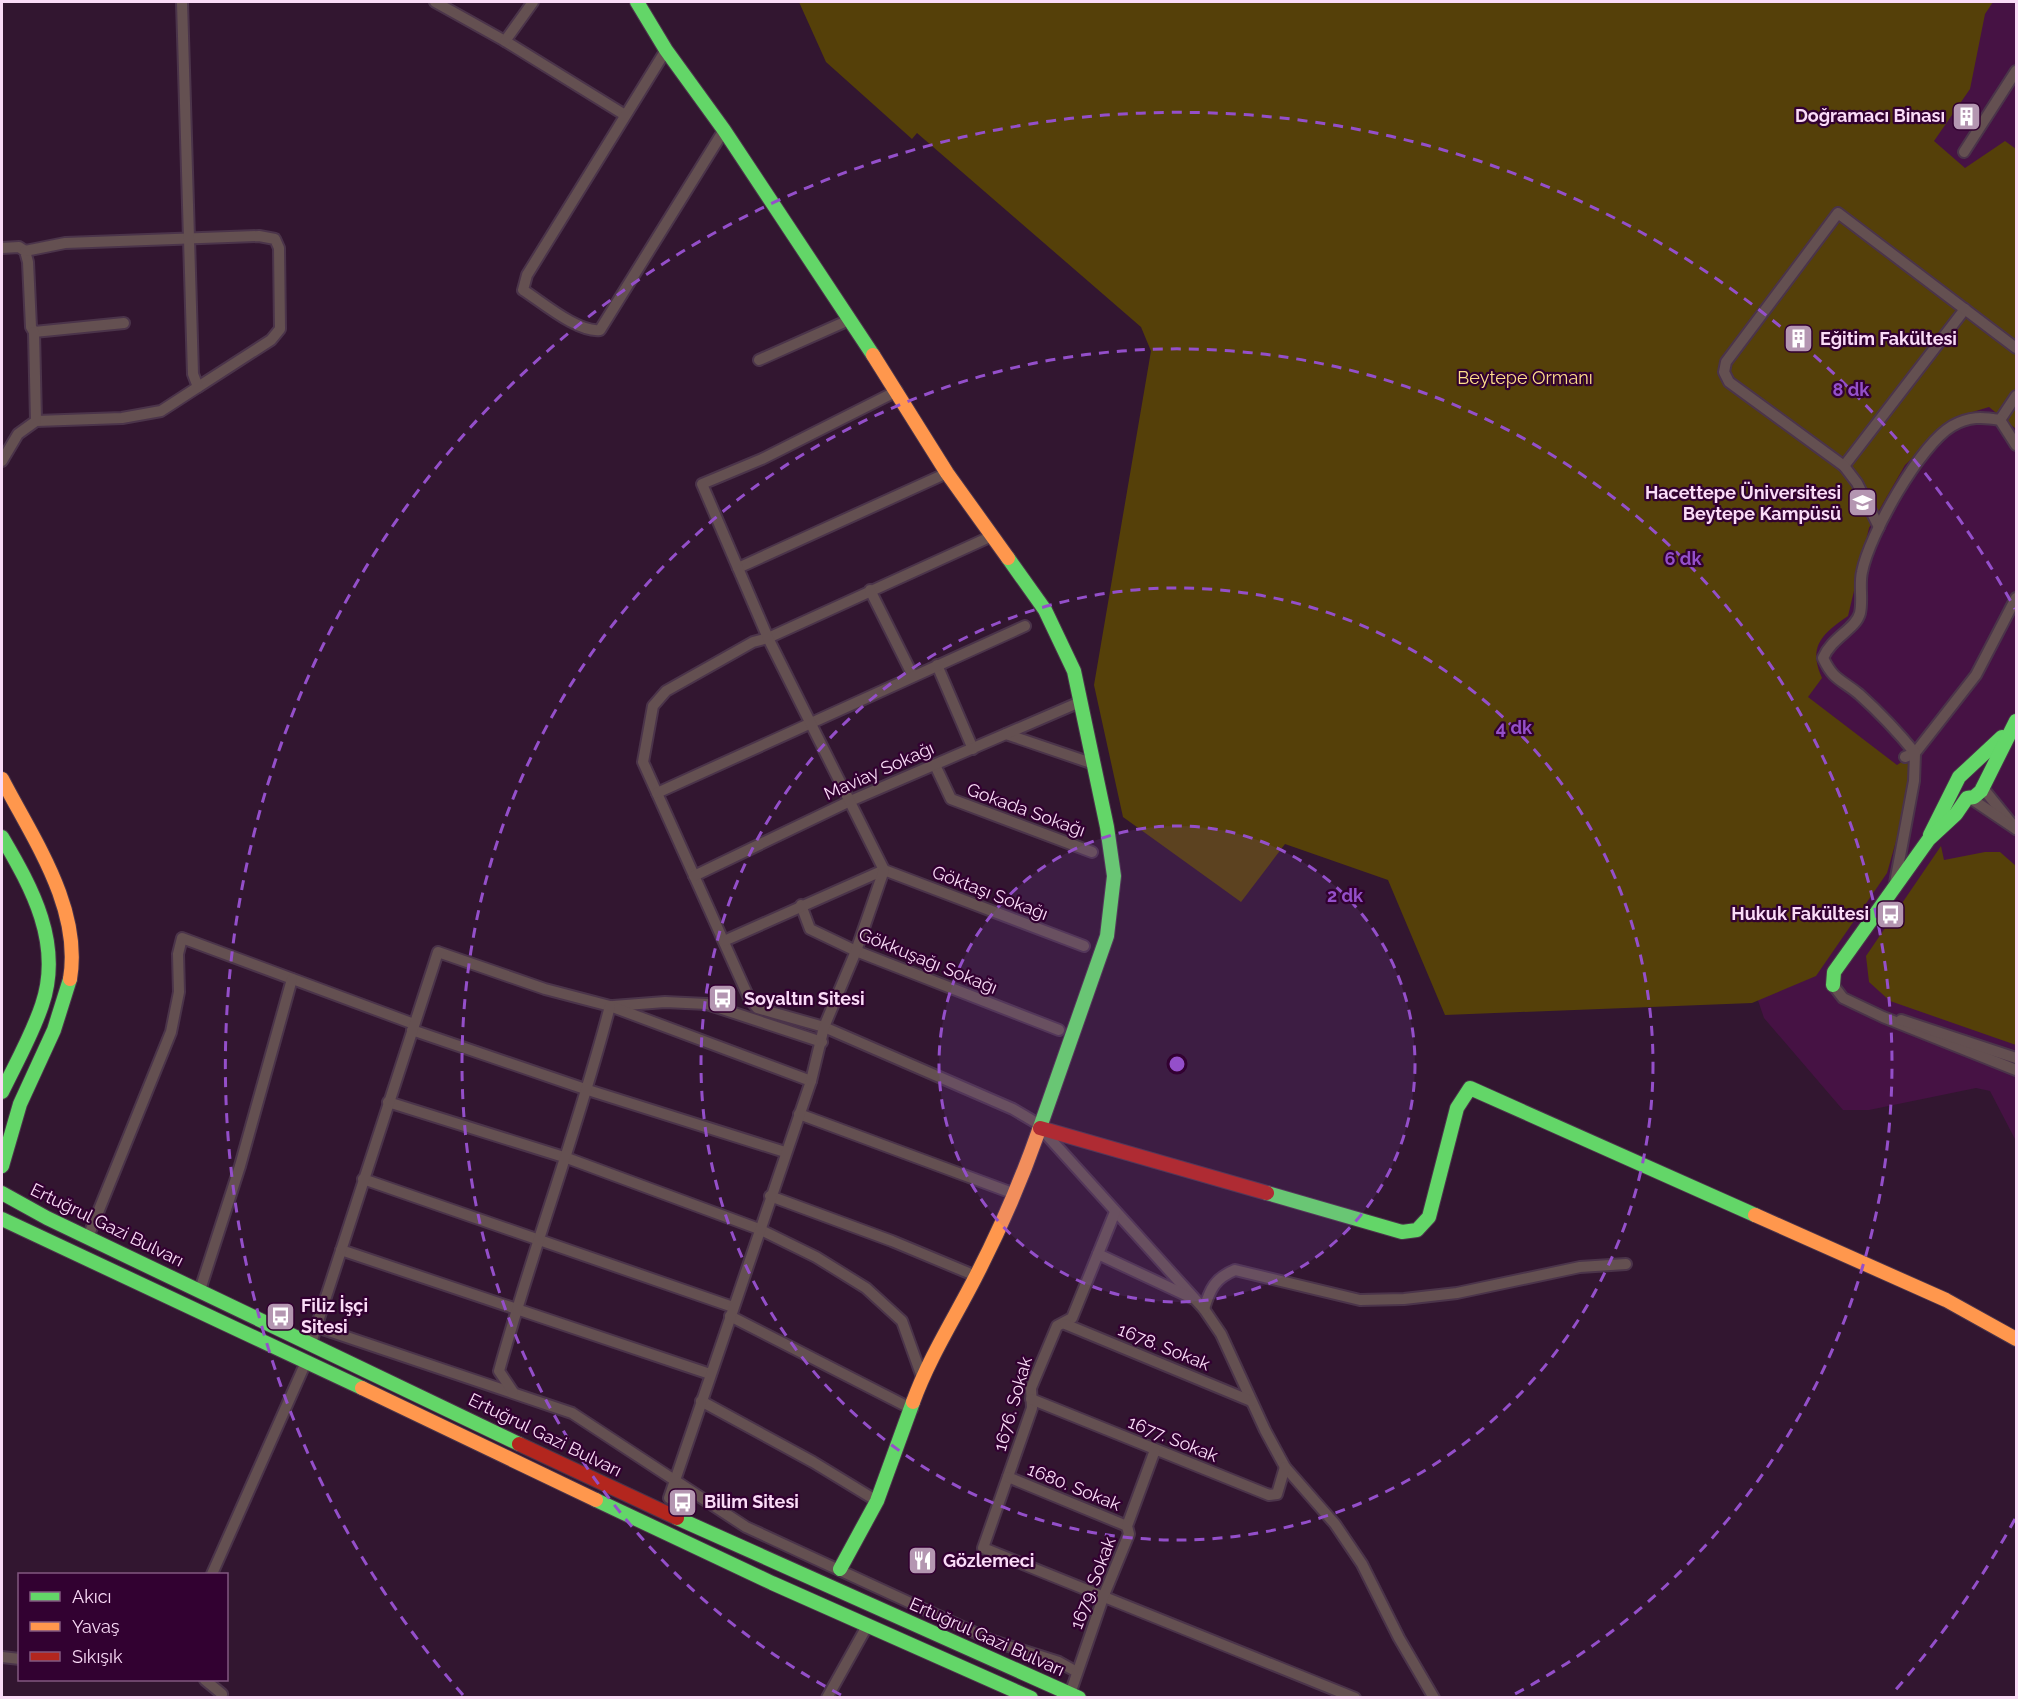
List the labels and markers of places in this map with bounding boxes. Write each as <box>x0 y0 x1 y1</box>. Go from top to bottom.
building icon: Doğramacı Binası <box>1950 100 1982 132</box>
place label: Doğramacı Binası <box>1795 105 1945 126</box>
building icon: Eğitim Fakültesi <box>1783 323 1815 355</box>
place label: Eğitim Fakültesi <box>1820 328 1957 349</box>
place label: Hacettepe Üniversitesi Beytepe Kampüsü <box>1645 481 1841 524</box>
school or university icon: Hacettepe Üniversitesi Beytepe Kampüsü <box>1846 487 1878 519</box>
bus stop icon: Hukuk Fakültesi <box>1874 898 1906 930</box>
place label: Hukuk Fakültesi <box>1731 903 1869 924</box>
bus stop icon: Soyaltın Sitesi <box>707 983 739 1015</box>
place label: Soyaltın Sitesi <box>744 988 865 1009</box>
centre of rings <box>1167 1054 1187 1074</box>
place label: Filiz İşçi Sitesi <box>301 1295 368 1337</box>
bus stop icon: Filiz İşçi Sitesi <box>264 1300 296 1332</box>
bus stop icon: Bilim Sitesi <box>667 1486 699 1518</box>
place label: Bilim Sitesi <box>704 1491 799 1512</box>
restaurant icon: Gözlemeci <box>906 1545 938 1577</box>
place label: Gözlemeci <box>943 1550 1034 1571</box>

